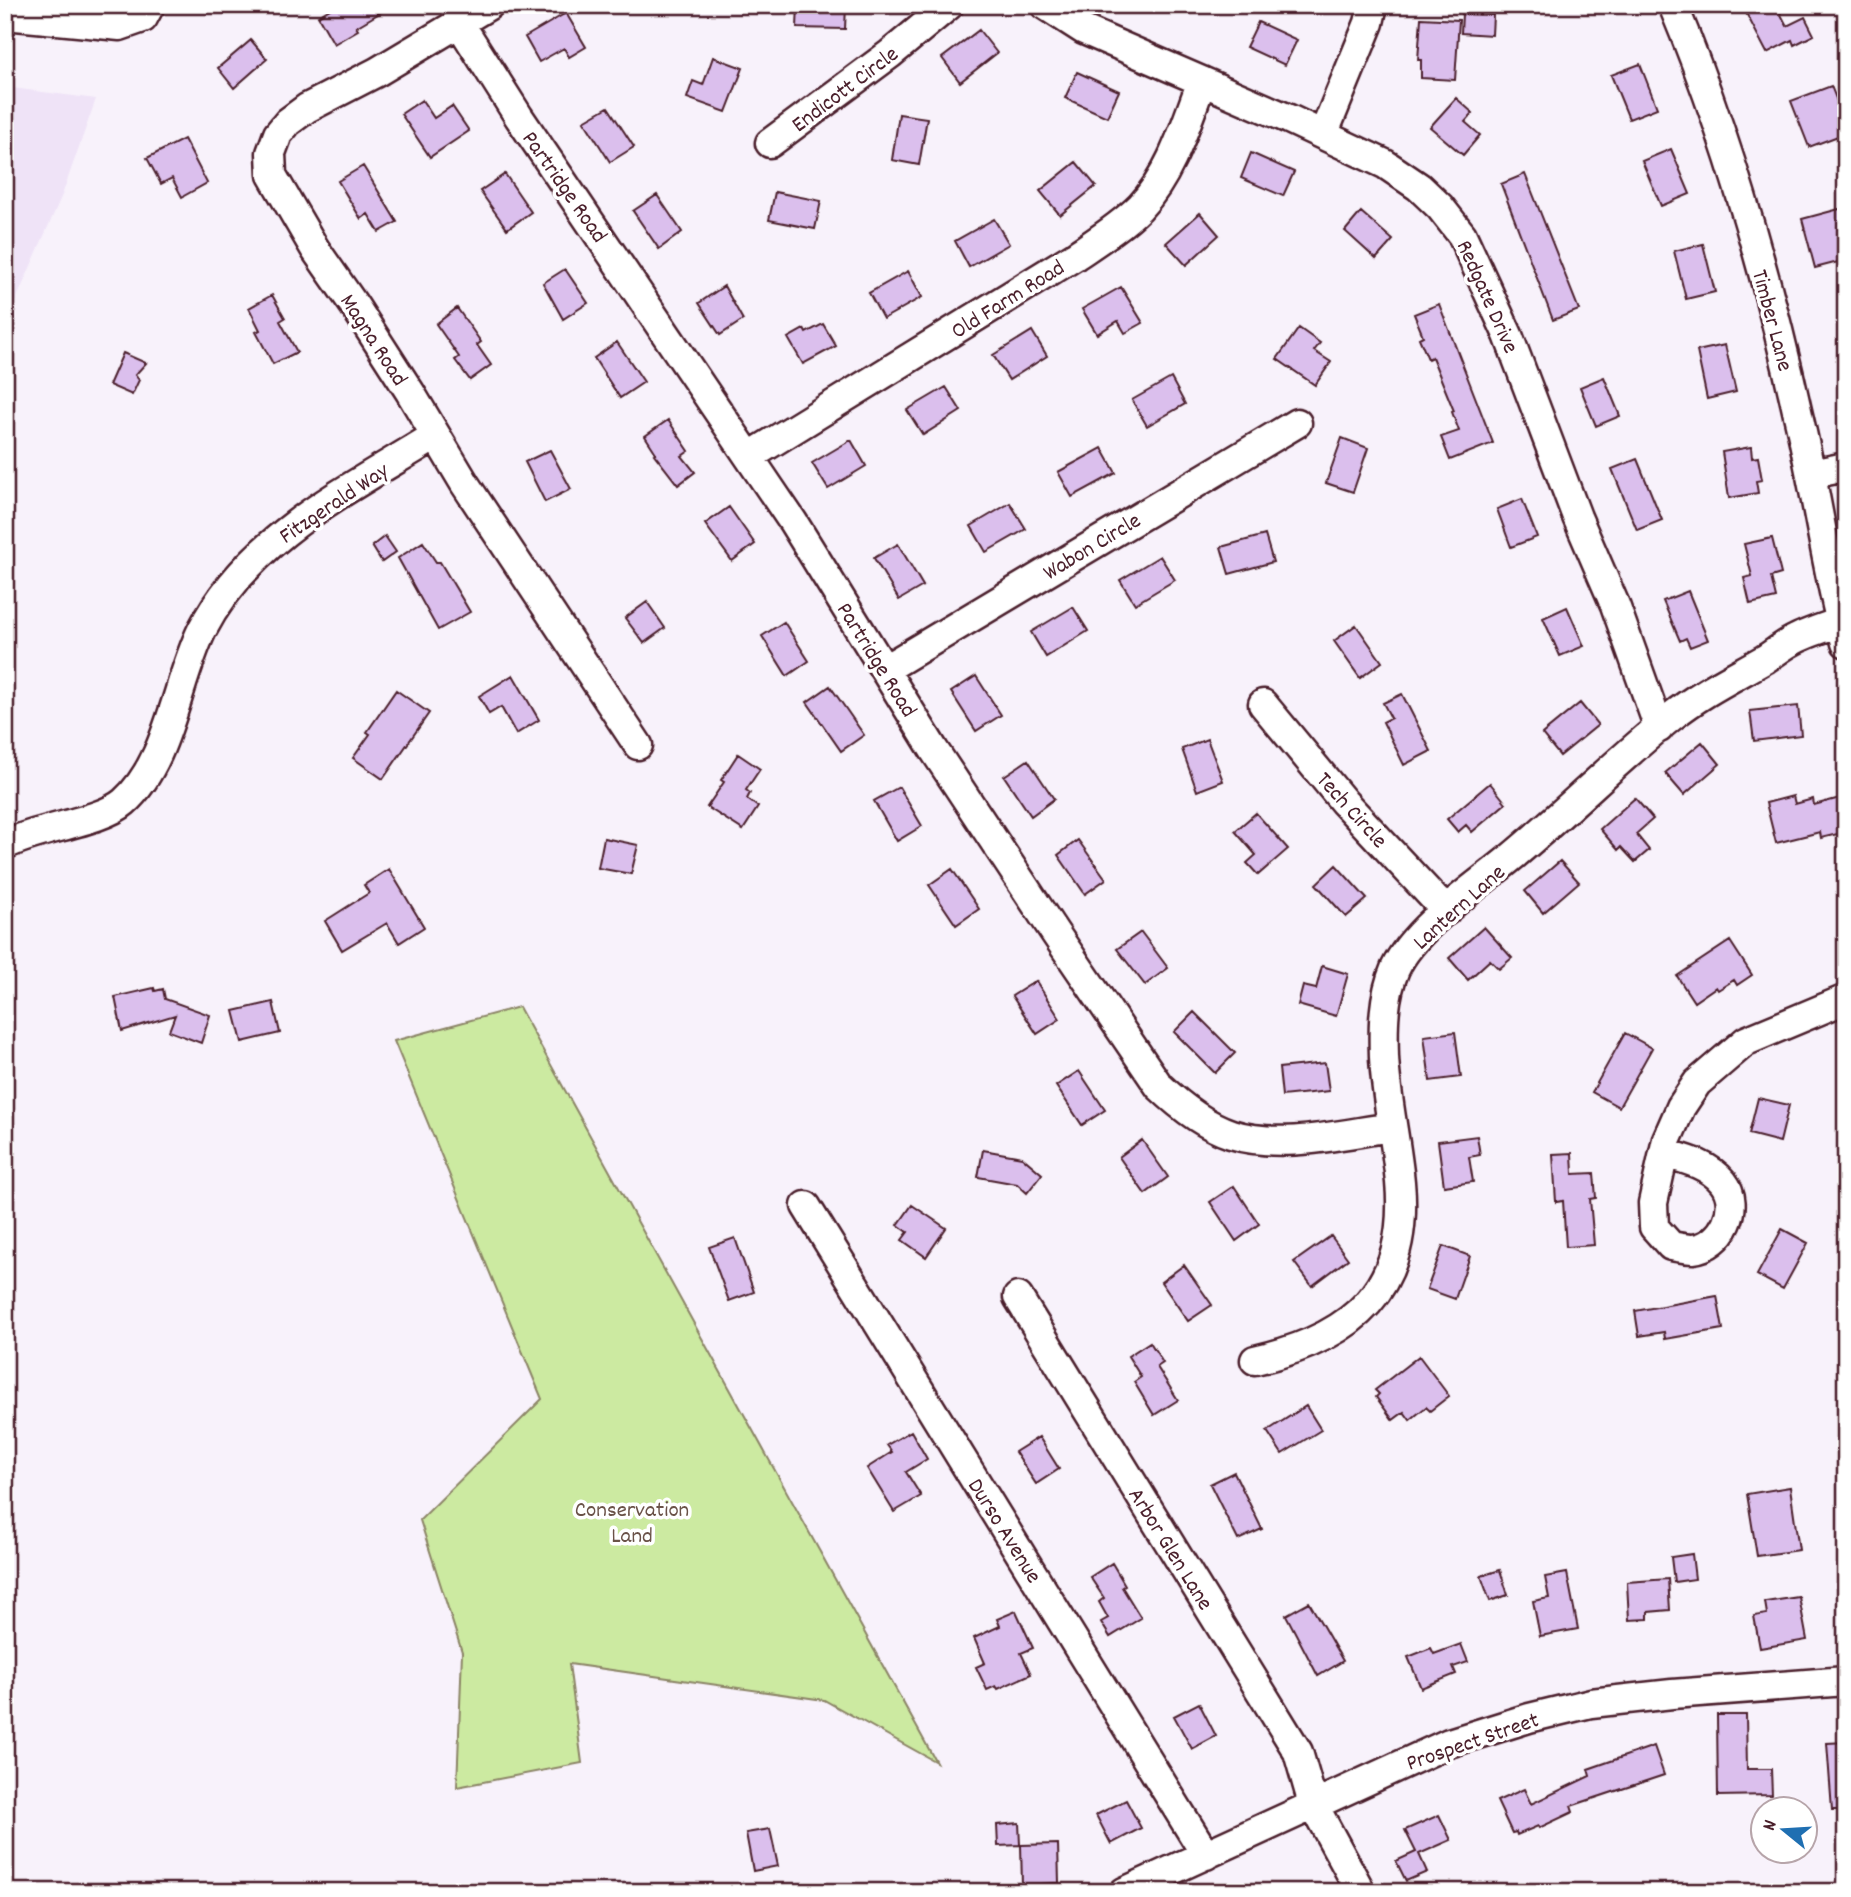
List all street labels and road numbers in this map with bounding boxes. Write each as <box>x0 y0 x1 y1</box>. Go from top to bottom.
street label: Endicott Circle <box>786 39 907 142</box>
street label: Partridge Road <box>512 125 614 251</box>
street label: Redgate Drive <box>1446 235 1526 359</box>
street label: Old Farm Road <box>946 253 1072 349</box>
street label: Timber Lane <box>1741 266 1800 375</box>
street label: Magna Road <box>330 288 414 394</box>
street label: Fitzgerald Way <box>273 456 397 554</box>
street label: Wabon Circle <box>1038 506 1148 590</box>
street label: Partridge Road <box>827 597 924 725</box>
street label: Tech Circle <box>1307 766 1394 857</box>
street label: Lantern Lane <box>1407 858 1514 959</box>
street label: Durso Avenue <box>958 1473 1048 1591</box>
street label: Arbor Glen Lane <box>1118 1482 1220 1618</box>
street label: Prospect Street <box>1402 1705 1544 1781</box>

